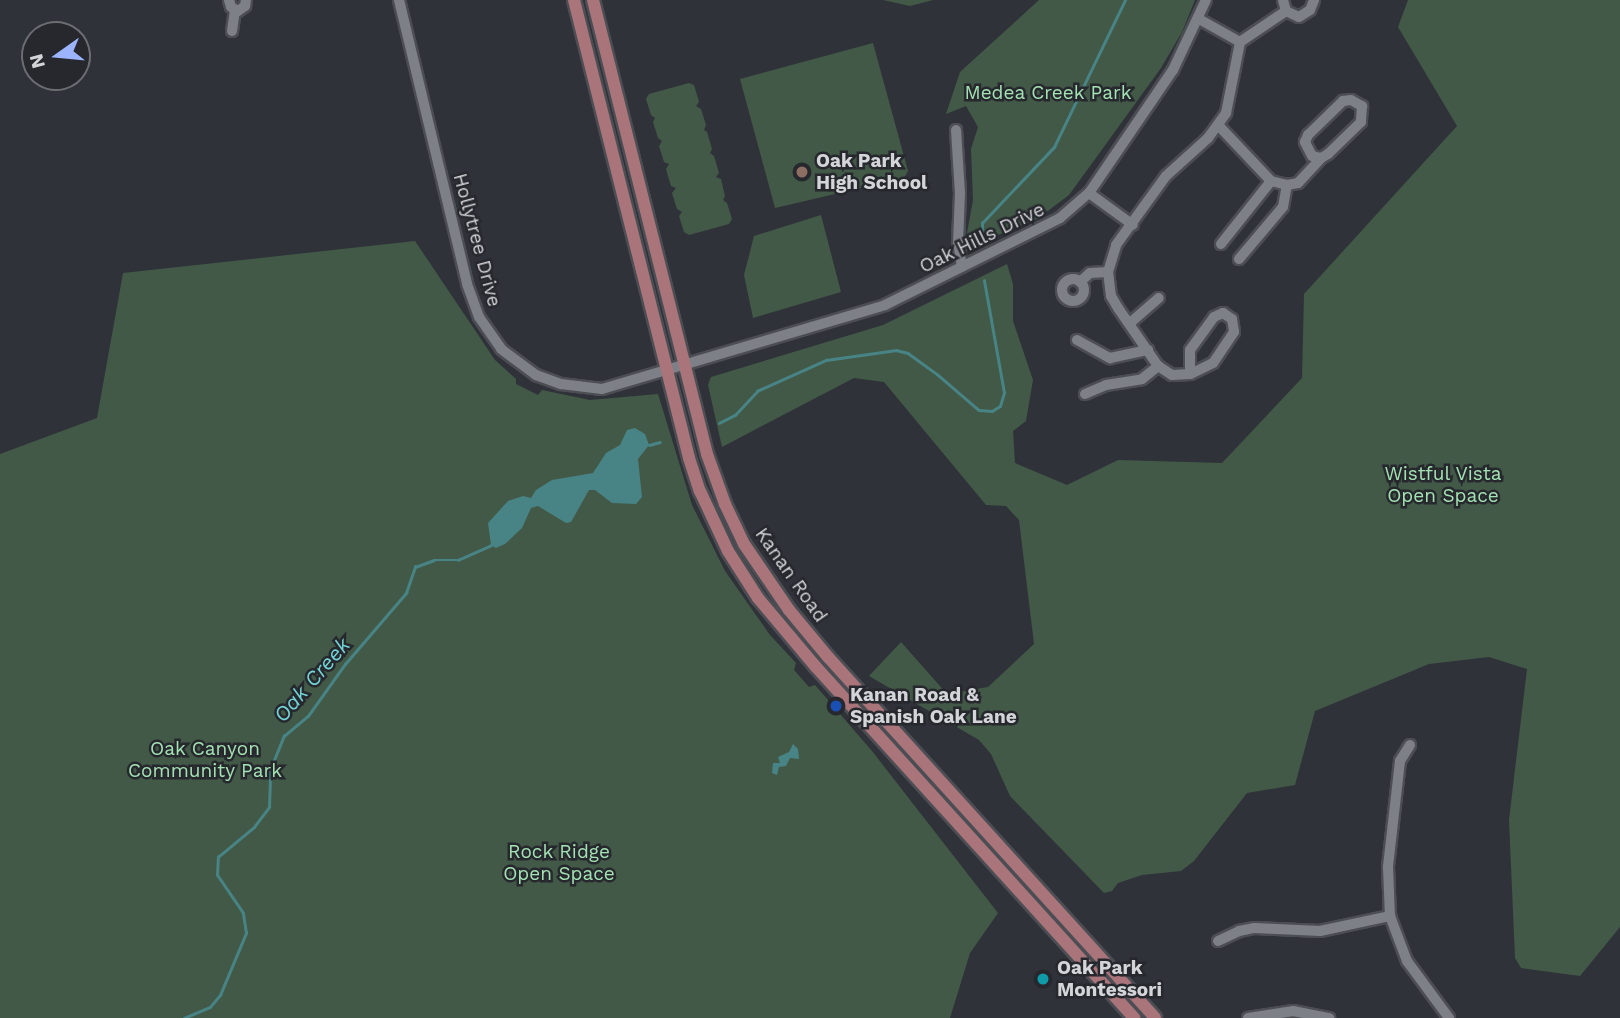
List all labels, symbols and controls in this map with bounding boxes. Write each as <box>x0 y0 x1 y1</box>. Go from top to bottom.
north arrow <box>21 21 91 91</box>
text: N <box>24 51 50 71</box>
park label: Medea Creek Park <box>964 82 1132 104</box>
place label: Oak Park High School <box>816 150 927 194</box>
marker: Oak Park High School <box>794 164 810 180</box>
street label: Hollytree Drive <box>448 171 506 309</box>
street label: Oak Hills Drive <box>916 198 1048 278</box>
park label: Wistful Vista Open Space <box>1384 463 1502 507</box>
street label: Kanan Road <box>750 523 832 627</box>
water label: Oak Creek <box>268 632 356 728</box>
place label: Kanan Road & Spanish Oak Lane <box>850 684 1017 728</box>
marker: Kanan Road & Spanish Oak Lane <box>828 698 844 714</box>
park label: Oak Canyon Community Park <box>128 738 282 782</box>
park label: Rock Ridge Open Space <box>503 841 615 885</box>
place label: Oak Park Montessori <box>1057 957 1162 1001</box>
marker: Oak Park Montessori <box>1035 971 1051 987</box>

